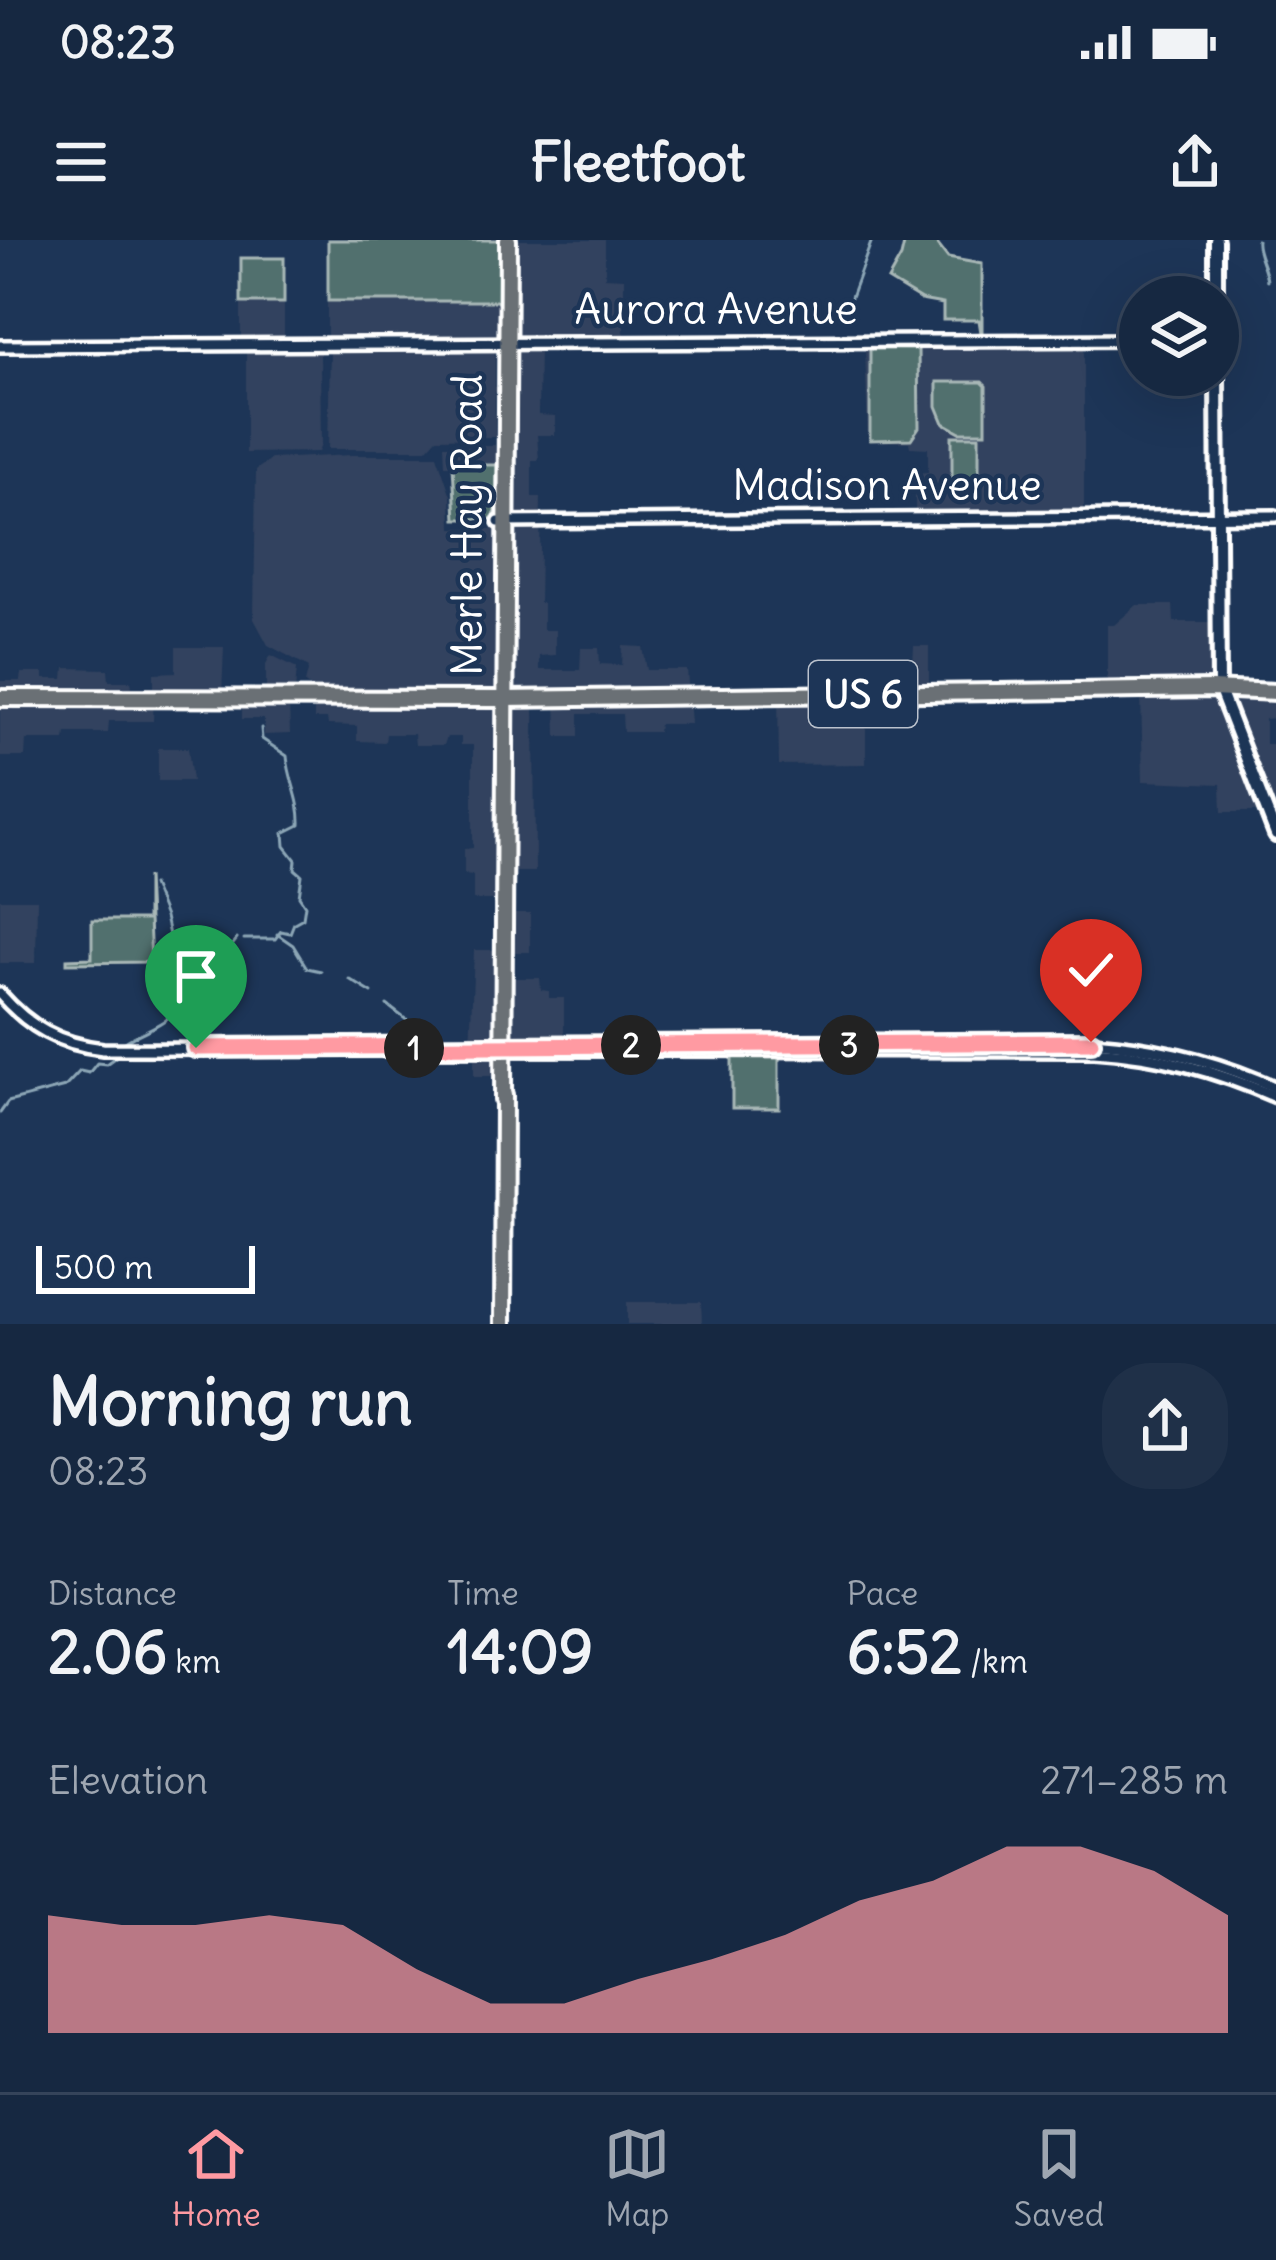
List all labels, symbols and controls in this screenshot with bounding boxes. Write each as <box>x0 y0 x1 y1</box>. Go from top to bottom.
text: 08:23 <box>60 14 176 70</box>
text: Fleetfoot <box>531 128 745 196</box>
icon: menu <box>48 129 114 195</box>
icon: share <box>1162 129 1228 195</box>
map controls <box>1119 276 1239 396</box>
button: layers <box>1119 276 1239 396</box>
street label: Aurora Avenue <box>574 283 858 335</box>
street label: Merle Hay Road <box>441 374 493 676</box>
street label: Madison Avenue <box>732 459 1042 511</box>
road number: US 6 <box>809 661 917 727</box>
pin <box>1040 919 1142 1042</box>
pin <box>145 925 247 1048</box>
icon: check <box>1058 937 1124 1003</box>
icon: arrive <box>163 943 229 1009</box>
pin: 2 <box>601 1015 661 1075</box>
pin: 3 <box>819 1015 879 1075</box>
pin: 1 <box>384 1018 444 1078</box>
text: 2 <box>622 1024 640 1066</box>
text: 3 <box>840 1024 858 1066</box>
text: 1 <box>407 1027 421 1069</box>
scale bar <box>36 1240 255 1293</box>
text: 500 m <box>54 1246 153 1288</box>
text: Morning run <box>48 1360 412 1443</box>
button: share <box>1102 1363 1228 1489</box>
text: 08:23 <box>48 1447 148 1496</box>
text: Distance <box>48 1572 177 1614</box>
text: Time <box>447 1572 519 1614</box>
text: Pace <box>847 1572 918 1614</box>
text: 2.06 <box>48 1614 167 1689</box>
text: 14:09 <box>447 1614 593 1689</box>
text: 6:52 <box>847 1614 962 1689</box>
text: km <box>167 1640 221 1682</box>
text: /km <box>962 1640 1028 1682</box>
text: Elevation <box>48 1756 208 1805</box>
text: 271–285 m <box>1040 1756 1228 1805</box>
tab: Home <box>172 2121 261 2235</box>
tab: Map <box>604 2121 670 2235</box>
tab: Saved <box>1014 2121 1104 2235</box>

